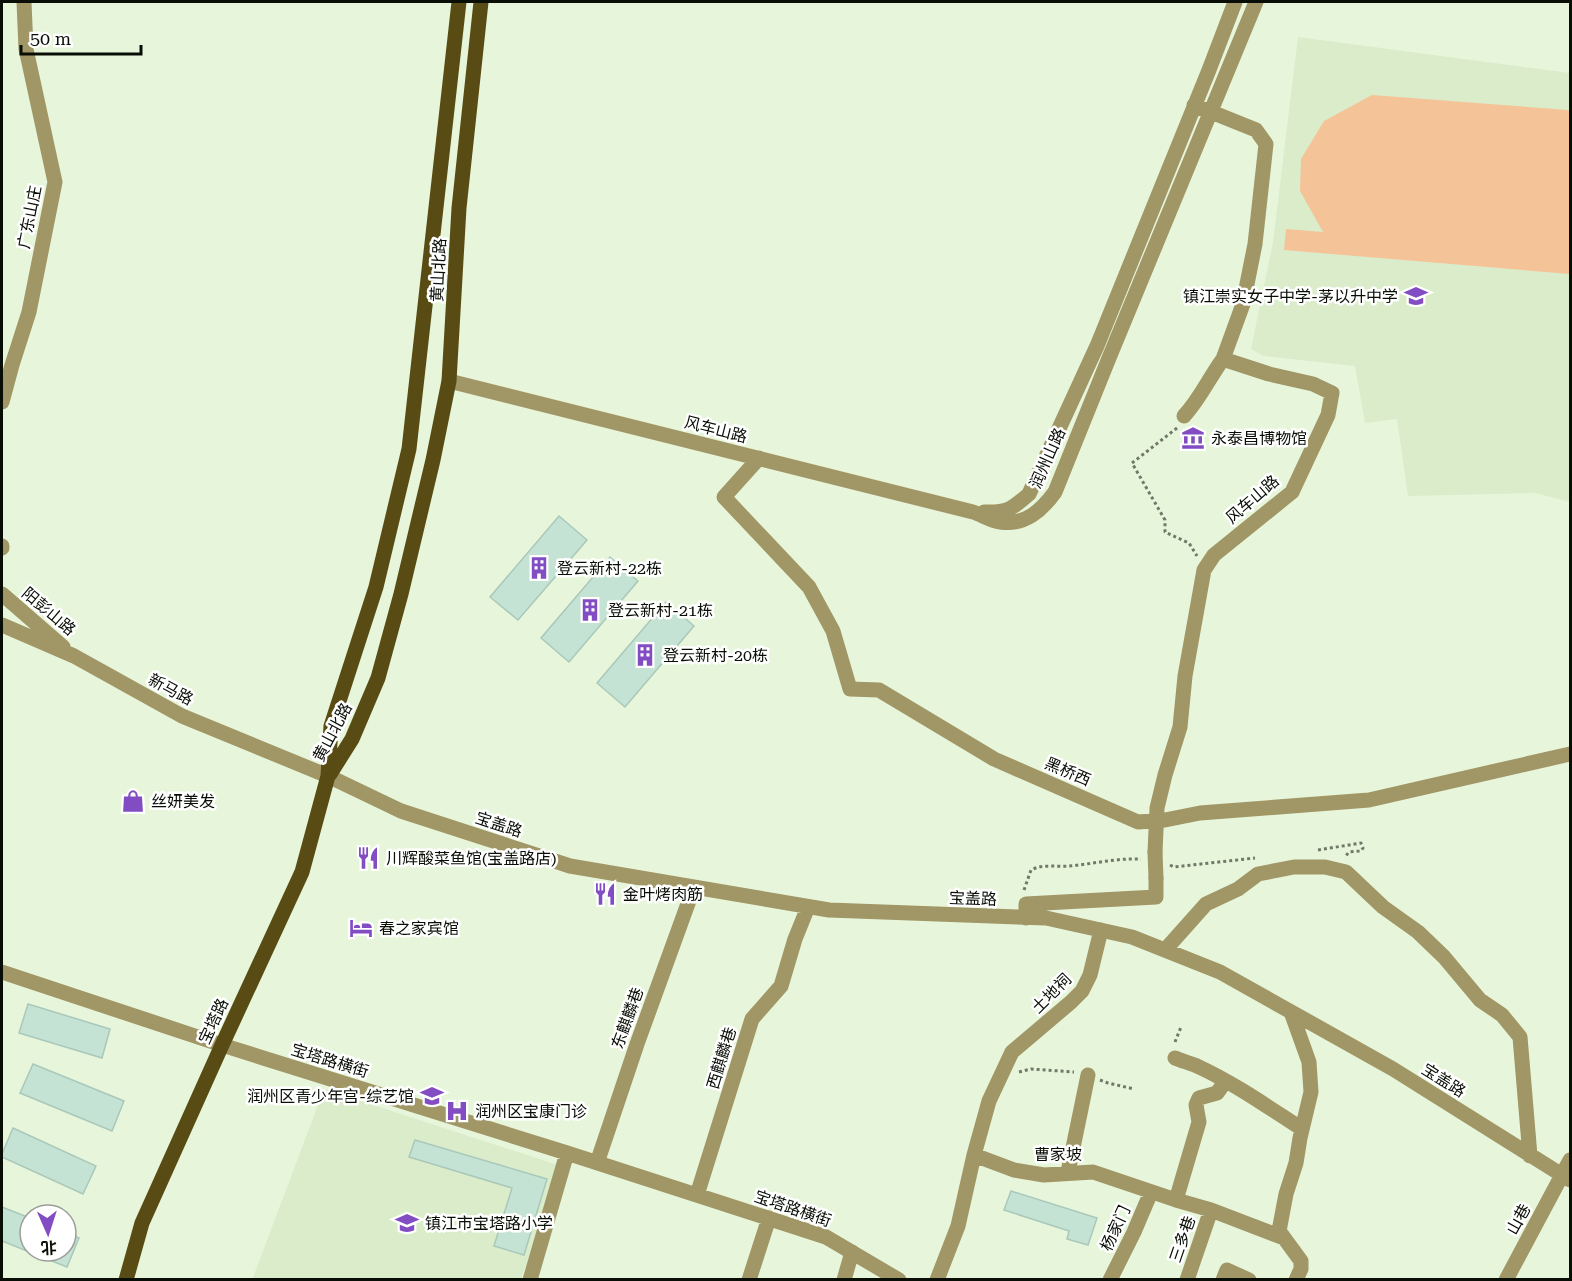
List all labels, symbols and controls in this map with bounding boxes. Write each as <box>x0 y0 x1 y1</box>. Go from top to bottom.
scale bar <box>21 18 141 56</box>
text: 50 m <box>30 28 71 49</box>
street label: 广东山庄 <box>14 184 45 250</box>
street label: 黄山北路 <box>427 238 450 302</box>
school or university icon: 镇江崇实女子中学-茅以升中学 <box>1403 283 1429 309</box>
place label: 镇江崇实女子中学-茅以升中学 <box>1183 287 1398 306</box>
street label: 风车山路 <box>683 413 749 446</box>
street label: 润州山路 <box>1026 425 1069 491</box>
museum icon: 永泰昌博物馆 <box>1180 425 1206 451</box>
place label: 永泰昌博物馆 <box>1211 429 1307 448</box>
street label: 风车山路 <box>1222 471 1283 528</box>
building icon: 登云新村-22栋 <box>526 555 552 581</box>
place label: 登云新村-22栋 <box>557 559 662 578</box>
street label: 阳彭山路 <box>18 584 79 639</box>
building icon: 登云新村-21栋 <box>577 597 603 623</box>
place label: 登云新村-21栋 <box>608 601 713 620</box>
building icon: 登云新村-20栋 <box>632 642 658 668</box>
place label: 登云新村-20栋 <box>663 646 768 665</box>
street label: 新马路 <box>145 670 196 709</box>
street label: 黄山北路 <box>309 700 356 765</box>
street label: 黑桥西 <box>1042 753 1094 790</box>
shop icon: 丝妍美发 <box>120 788 146 814</box>
place label: 丝妍美发 <box>151 792 215 811</box>
street label: 宝盖路 <box>473 808 525 841</box>
restaurant icon: 川辉酸菜鱼馆(宝盖路店) <box>355 845 381 871</box>
place label: 川辉酸菜鱼馆(宝盖路店) <box>386 849 556 868</box>
restaurant icon: 金叶烤肉筋 <box>592 881 618 907</box>
place label: 金叶烤肉筋 <box>623 885 703 904</box>
street label: 宝盖路 <box>949 888 997 909</box>
hotel icon: 春之家宾馆 <box>348 915 374 941</box>
place label: 春之家宾馆 <box>379 919 459 938</box>
street label: 土地祠 <box>1028 970 1075 1017</box>
street label: 东麒麟巷 <box>608 985 647 1051</box>
street label: 宝塔路 <box>195 995 232 1047</box>
street label: 西麒麟巷 <box>703 1025 740 1092</box>
street label: 宝塔路横街 <box>289 1040 371 1081</box>
street label: 宝盖路 <box>1418 1060 1469 1101</box>
school or university icon: 润州区青少年宫-综艺馆 <box>419 1083 445 1109</box>
place label: 润州区青少年宫-综艺馆 <box>247 1087 414 1106</box>
hospital icon: 润州区宝康门诊 <box>444 1098 470 1124</box>
place label: 润州区宝康门诊 <box>475 1102 587 1121</box>
street label: 曹家坡 <box>1034 1145 1082 1164</box>
street label: 宝塔路横街 <box>752 1186 834 1230</box>
street label: 山巷 <box>1502 1201 1535 1238</box>
street label: 杨家门 <box>1097 1202 1134 1254</box>
north arrow <box>18 1203 78 1263</box>
school or university icon: 镇江市宝塔路小学 <box>394 1210 420 1236</box>
street label: 三多巷 <box>1166 1213 1199 1265</box>
place label: 镇江市宝塔路小学 <box>425 1214 553 1233</box>
text: 北 <box>40 1238 57 1257</box>

